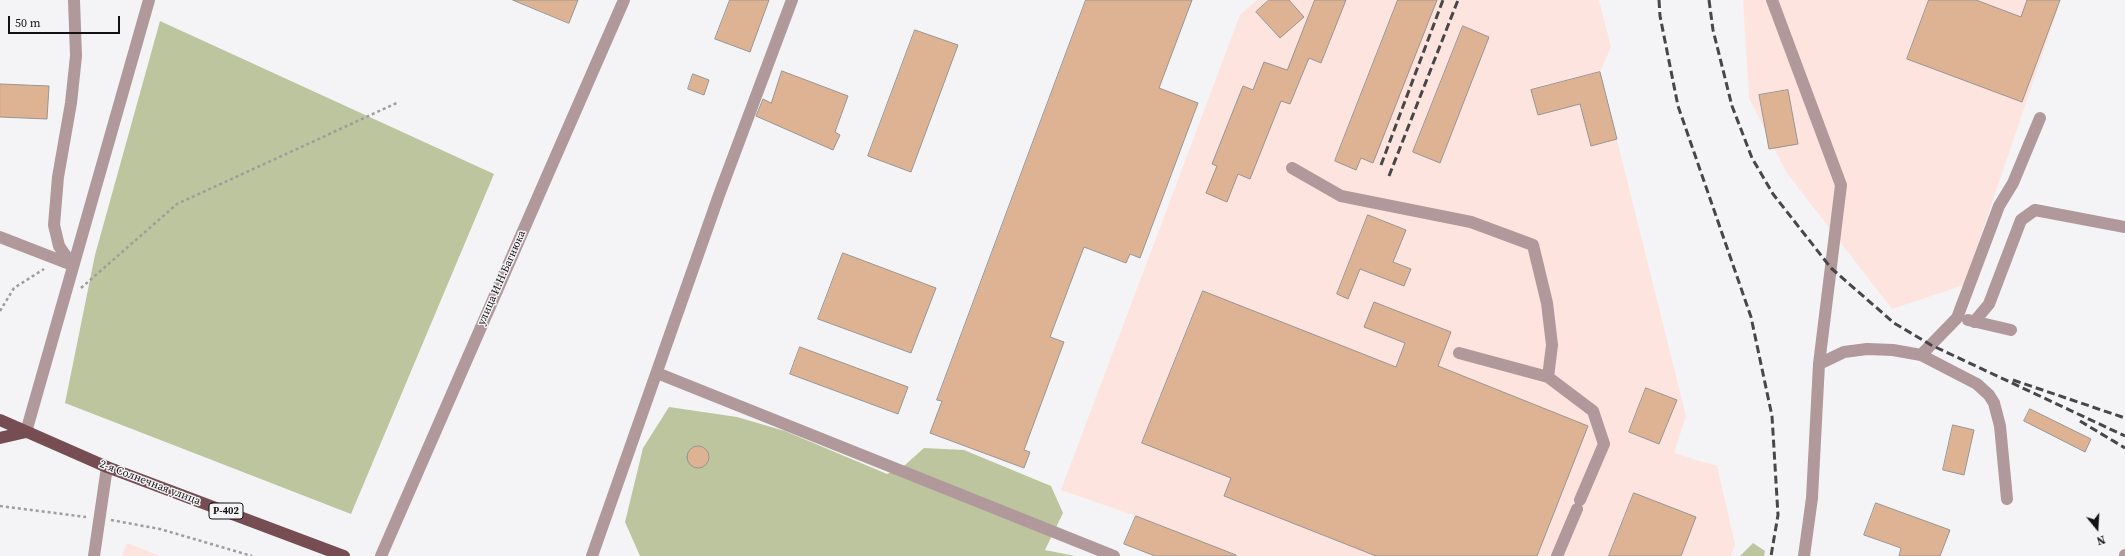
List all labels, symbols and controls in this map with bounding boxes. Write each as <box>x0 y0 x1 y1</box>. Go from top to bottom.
scale bar <box>10 8 122 34</box>
text: 50 m <box>15 15 41 31</box>
street label: улица И.Н.Багнюка <box>475 229 529 327</box>
street label: 2-я Солнечная улица <box>98 458 202 508</box>
road number: Р-402 <box>209 503 243 519</box>
north arrow <box>2077 508 2117 548</box>
text: N <box>2095 532 2107 548</box>

